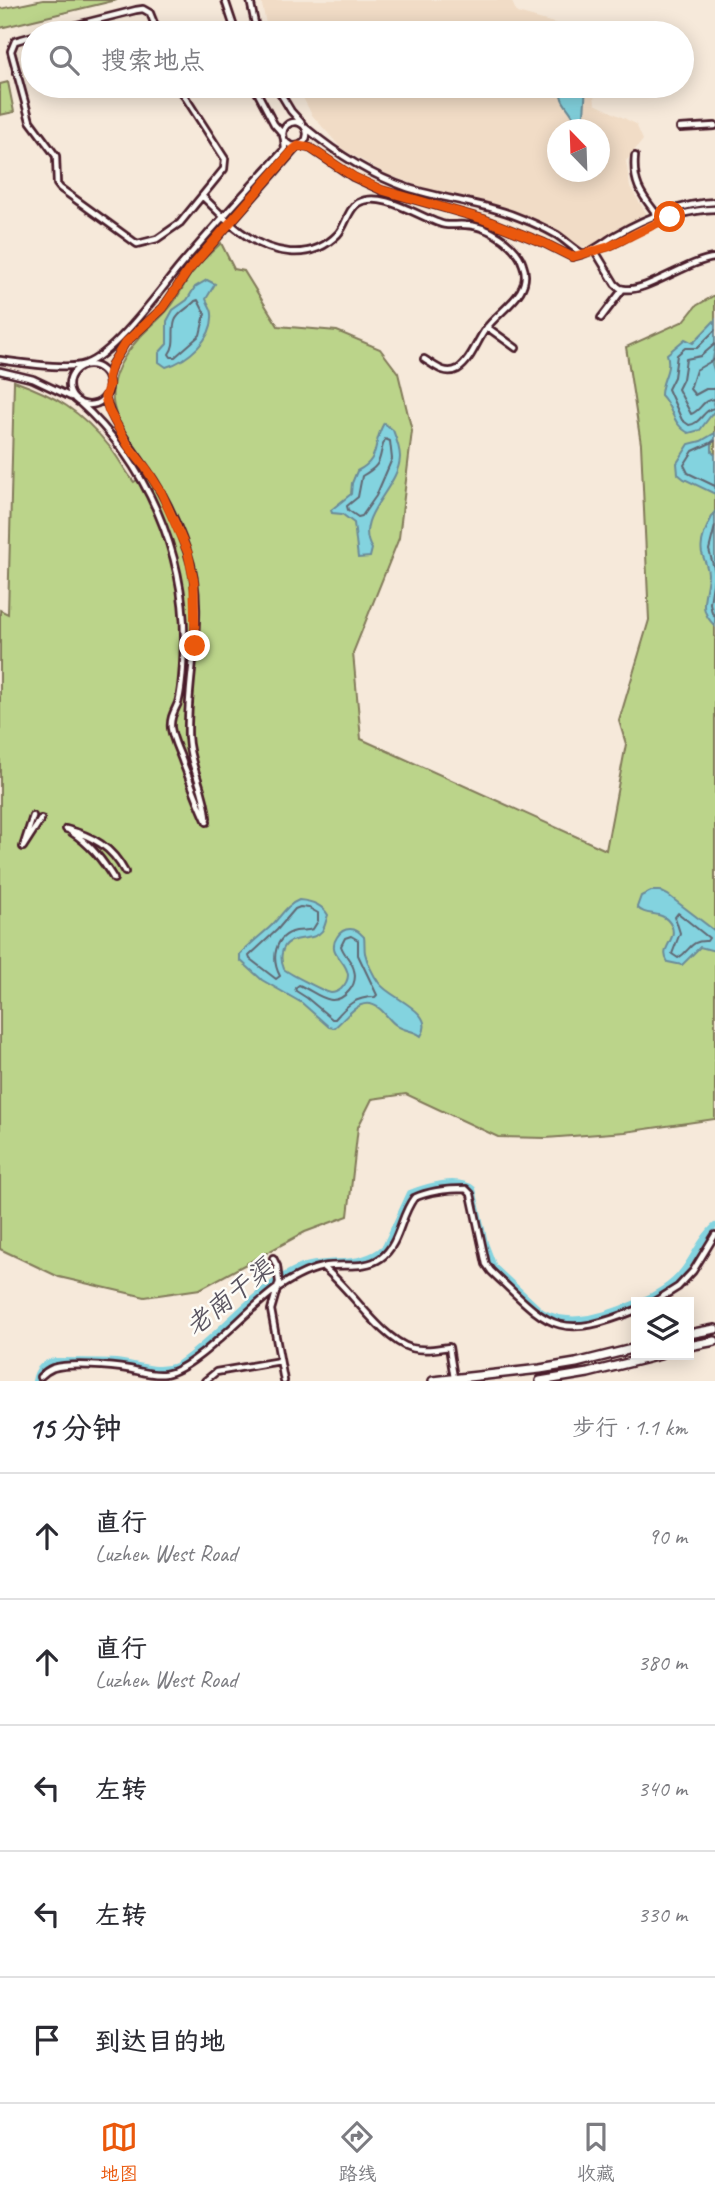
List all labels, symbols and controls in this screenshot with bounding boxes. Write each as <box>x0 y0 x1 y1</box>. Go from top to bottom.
search box <box>21 21 694 98</box>
icon: search <box>45 41 83 79</box>
text: 搜索地点 <box>101 44 205 77</box>
north arrow <box>547 119 610 182</box>
route start <box>654 201 685 232</box>
route end <box>179 630 210 661</box>
water label: 老南干渠 <box>179 1251 282 1343</box>
map controls <box>631 1297 694 1360</box>
button: layers <box>631 1297 694 1360</box>
text: 15 分钟 <box>28 1409 122 1447</box>
text: 步行 · 1.1 km <box>572 1413 687 1442</box>
text: 直行 <box>95 1506 147 1539</box>
icon: ahead <box>28 1517 66 1555</box>
text: 90 m <box>648 1522 687 1551</box>
text: Luzhen West Road <box>95 1539 237 1568</box>
text: 直行 <box>95 1632 147 1665</box>
icon: ahead <box>28 1643 66 1681</box>
text: 380 m <box>638 1648 687 1677</box>
text: Luzhen West Road <box>95 1665 237 1694</box>
icon: left <box>28 1769 66 1807</box>
text: 左转 <box>95 1773 147 1806</box>
text: 340 m <box>638 1774 687 1803</box>
icon: left <box>28 1895 66 1933</box>
text: 左转 <box>95 1899 147 1932</box>
text: 330 m <box>638 1900 687 1929</box>
icon: arrive <box>28 2021 66 2059</box>
text: 到达目的地 <box>95 2025 225 2058</box>
tab: 地图 <box>100 2118 138 2186</box>
tab: 路线 <box>338 2118 377 2186</box>
tab: 收藏 <box>577 2118 615 2186</box>

